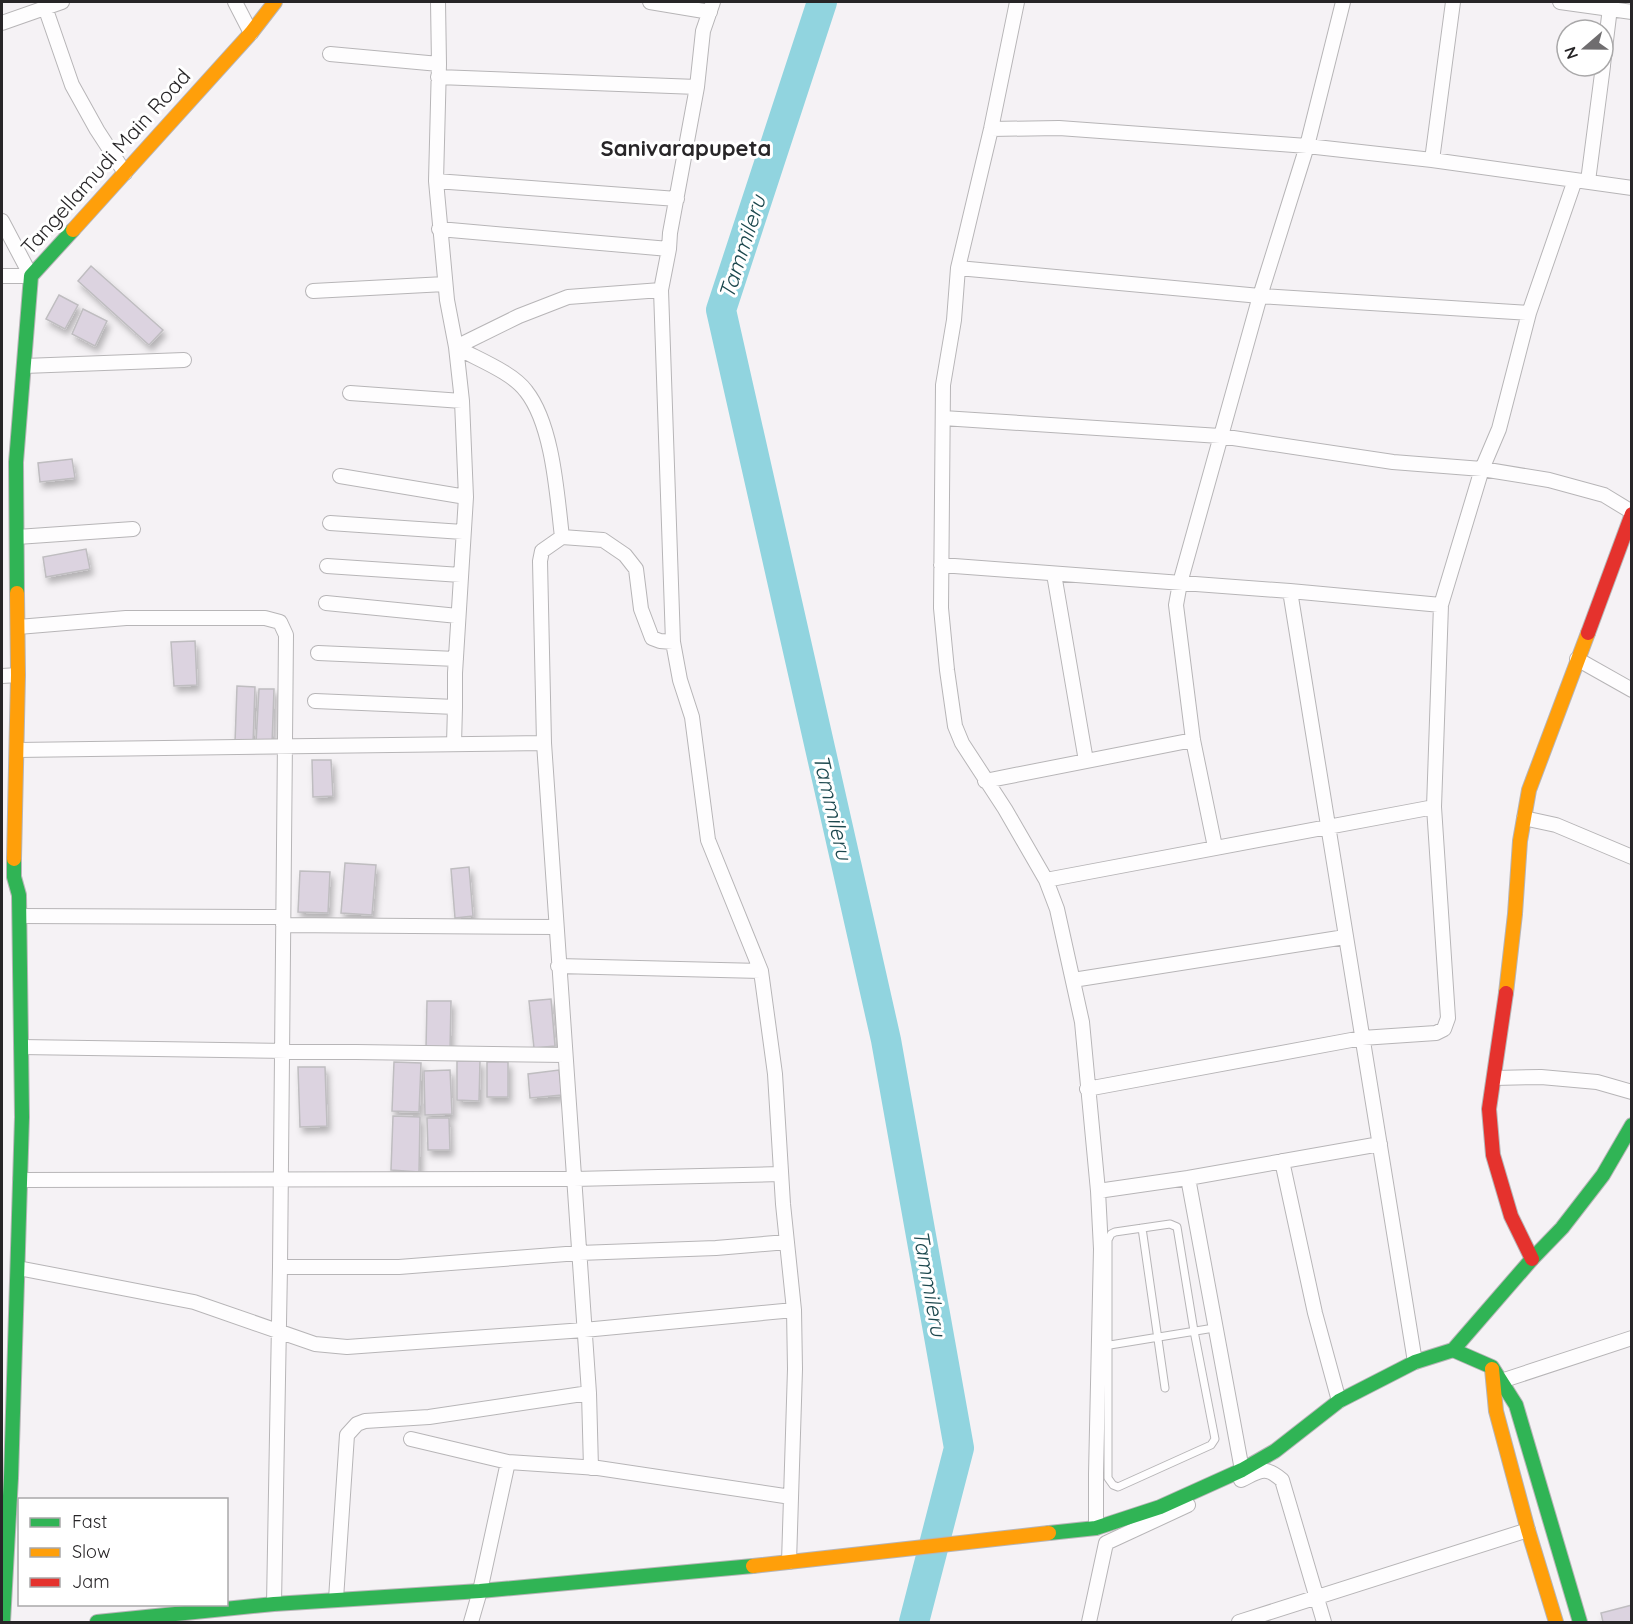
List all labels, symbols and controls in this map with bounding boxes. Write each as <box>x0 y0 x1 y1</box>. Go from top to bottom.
north arrow <box>1555 18 1615 78</box>
text: N <box>1559 44 1582 62</box>
street label: Tangellamudi Main Road <box>15 63 196 260</box>
district label: Sanivarapupeta <box>601 134 771 162</box>
water label: Tammileru <box>712 190 772 302</box>
water label: Tammileru <box>807 751 859 864</box>
water label: Tammileru <box>907 1228 953 1340</box>
legend <box>18 1498 228 1606</box>
text: Fast <box>72 1510 107 1533</box>
text: Slow <box>72 1540 110 1563</box>
text: Jam <box>72 1570 110 1593</box>

